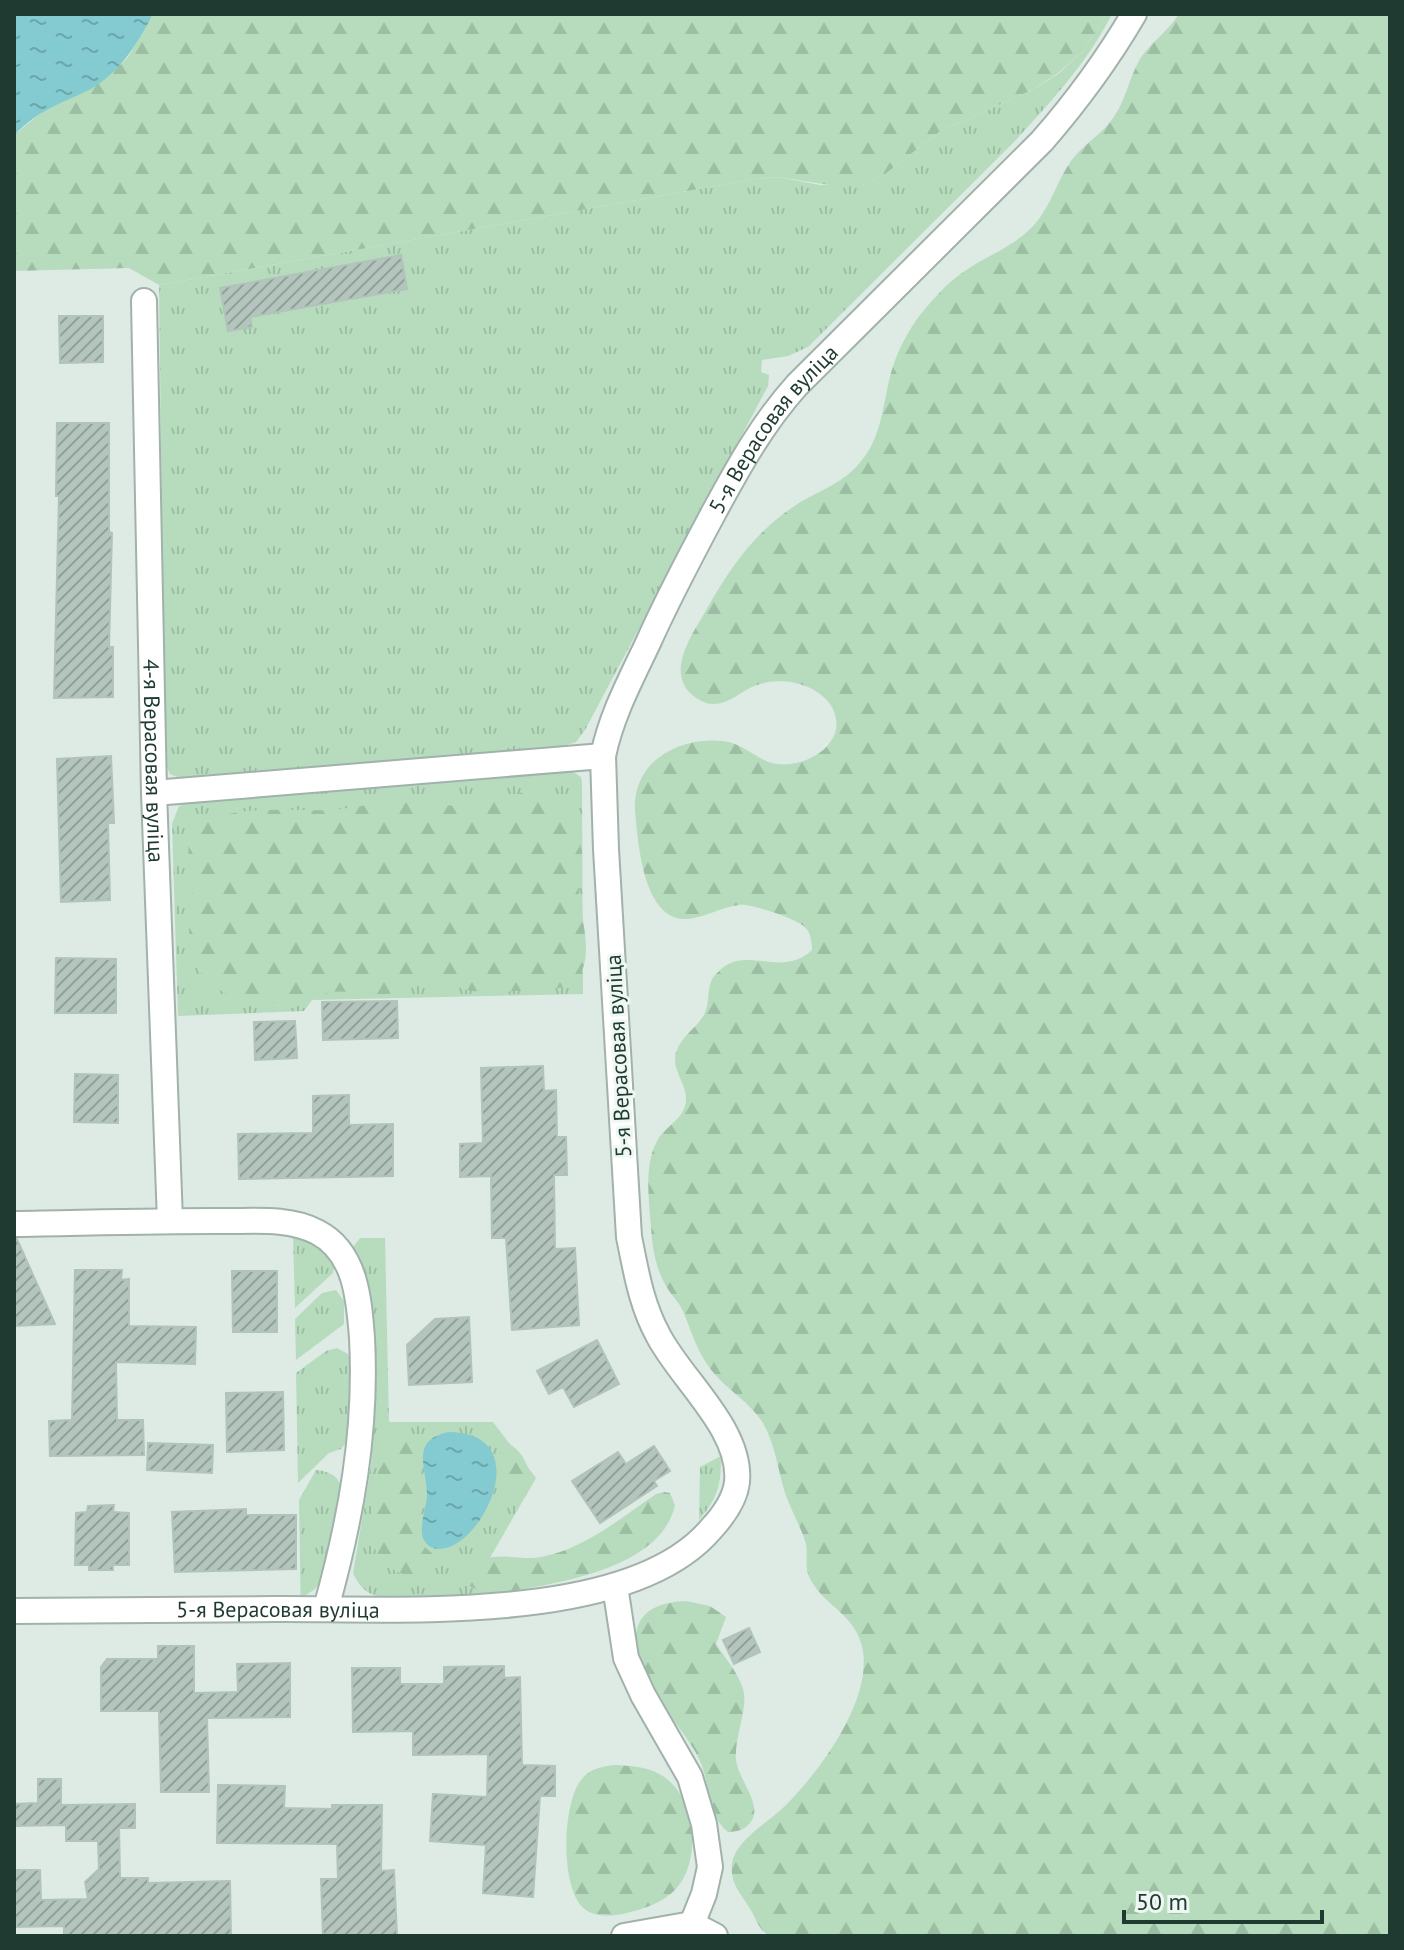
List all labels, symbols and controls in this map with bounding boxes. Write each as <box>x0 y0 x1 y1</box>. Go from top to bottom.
street label: 5-я Верасовая вуліца <box>702 338 844 518</box>
street label: 4-я Верасовая вуліца <box>137 659 171 863</box>
street label: 5-я Верасовая вуліца <box>599 954 637 1158</box>
street label: 5-я Верасовая вуліца <box>176 1595 380 1624</box>
scale bar <box>1124 1874 1322 1924</box>
text: 50 m <box>1136 1886 1188 1917</box>

